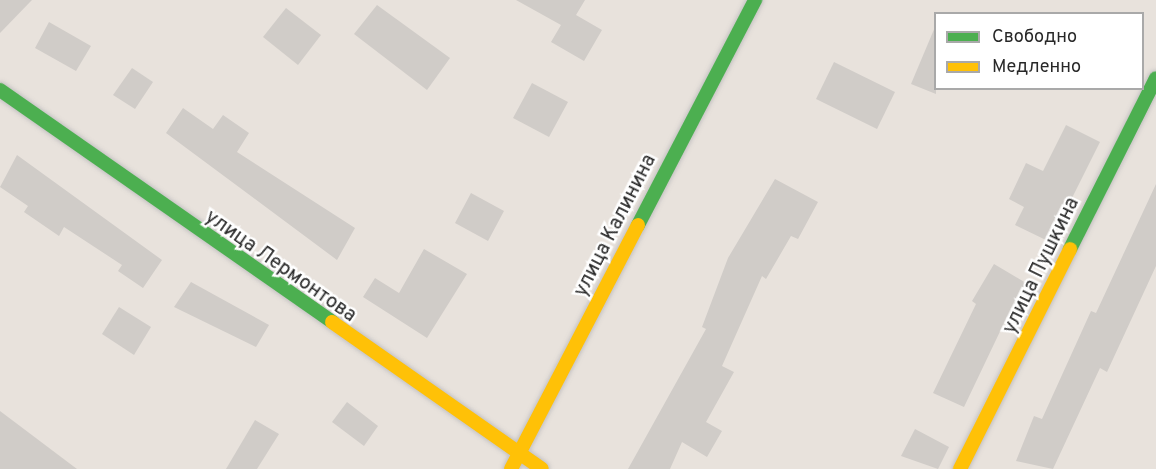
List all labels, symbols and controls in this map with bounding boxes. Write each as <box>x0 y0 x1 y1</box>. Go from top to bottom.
legend <box>934 12 1144 90</box>
text: Свободно <box>992 26 1077 49</box>
text: Медленно <box>992 56 1081 79</box>
street label: улица Калинина <box>570 151 662 301</box>
street label: улица Пушкина <box>999 194 1085 338</box>
street label: улица Лермонтова <box>200 206 360 328</box>

